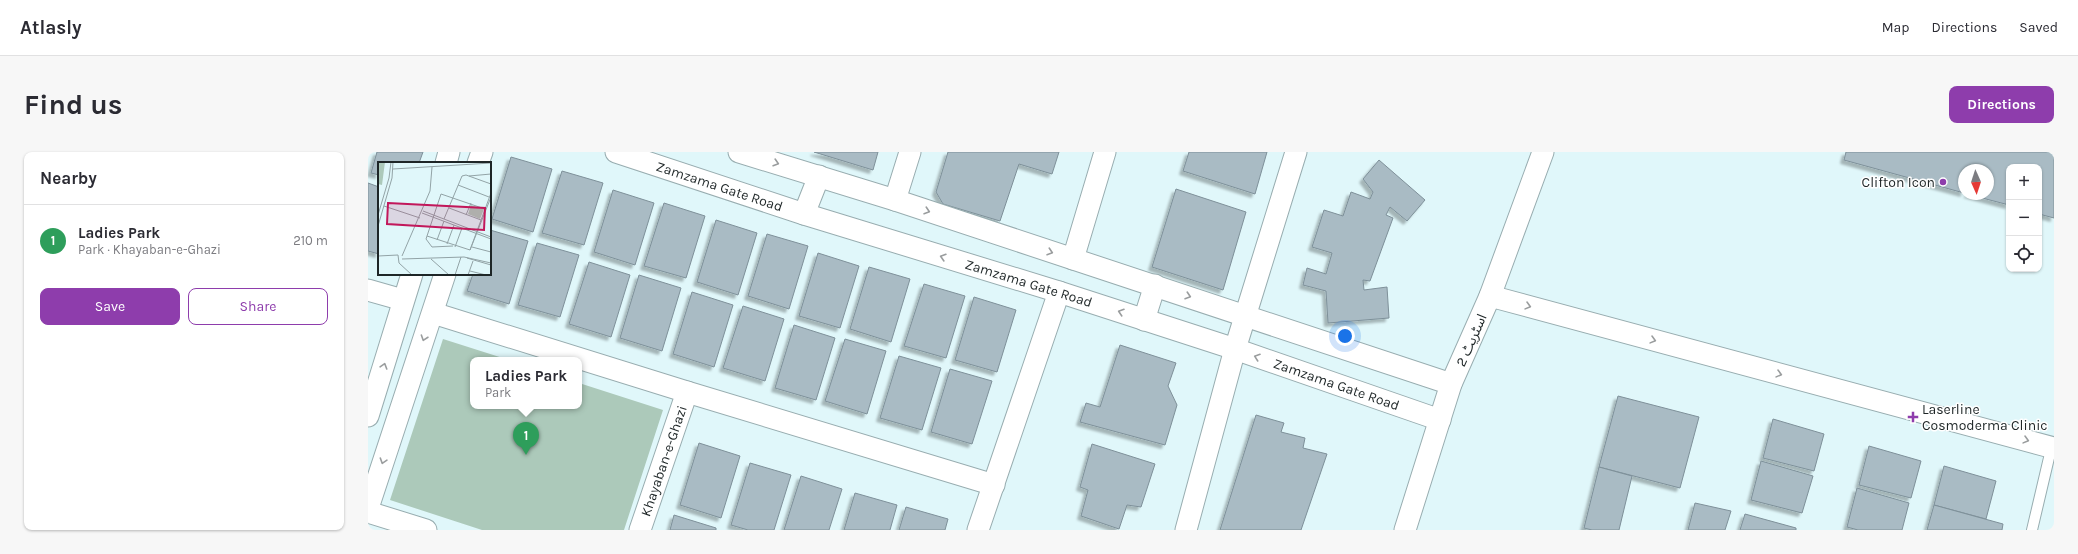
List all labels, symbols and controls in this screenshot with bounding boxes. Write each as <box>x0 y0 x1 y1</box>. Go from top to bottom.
text: Atlasly <box>20 17 82 39</box>
text: Map <box>1882 19 1910 36</box>
text: Directions <box>1932 19 1997 36</box>
text: Saved <box>2019 19 2058 36</box>
button: Directions <box>1949 86 2054 123</box>
text: Find us <box>24 88 123 121</box>
street label: Zamzama Gate Road <box>654 158 785 215</box>
one-way arrow <box>773 158 780 167</box>
inset map <box>378 162 491 275</box>
north arrow <box>1958 164 1994 200</box>
map controls <box>2006 164 2042 272</box>
button: + <box>2006 164 2042 200</box>
text: Nearby <box>40 168 97 188</box>
place label: Clifton Icon <box>1862 174 1935 191</box>
marker: Clifton Icon <box>1938 177 1948 187</box>
button: − <box>2006 200 2042 236</box>
one-way arrow <box>924 206 931 214</box>
text: Ladies Park <box>78 224 160 242</box>
text: 1 <box>51 233 55 248</box>
text: 210 m <box>293 233 328 248</box>
button: locate <box>2006 236 2042 272</box>
text: Park · Khayaban-e-Ghazi <box>78 242 221 257</box>
one-way arrow <box>1047 247 1054 256</box>
one-way arrow <box>940 253 947 262</box>
street label: Zamzama Gate Road <box>963 256 1094 311</box>
button: Save <box>40 288 180 325</box>
button: Share <box>188 288 328 325</box>
one-way arrow <box>1184 291 1191 300</box>
one-way arrow <box>1525 302 1531 310</box>
one-way arrow <box>1117 308 1124 317</box>
street label: اسٹریٹ 2 <box>1452 311 1491 369</box>
your location <box>1335 326 1355 346</box>
one-way arrow <box>421 334 429 341</box>
one-way arrow <box>1650 335 1657 344</box>
one-way arrow <box>1254 353 1261 361</box>
street label: Zamzama Gate Road <box>1271 355 1402 414</box>
popup <box>470 357 582 409</box>
one-way arrow <box>379 362 388 369</box>
text: Ladies Park <box>485 367 567 385</box>
one-way arrow <box>1775 369 1782 378</box>
text: Park <box>485 385 511 400</box>
place label: Laserline Cosmoderma Clinic <box>1922 401 2048 434</box>
street label: Khayaban-e-Ghazi <box>637 403 691 519</box>
marker: Laserline Cosmoderma Clinic <box>1907 411 1919 423</box>
pin: 1 <box>513 422 539 455</box>
one-way arrow <box>2022 435 2029 444</box>
one-way arrow <box>379 458 388 465</box>

